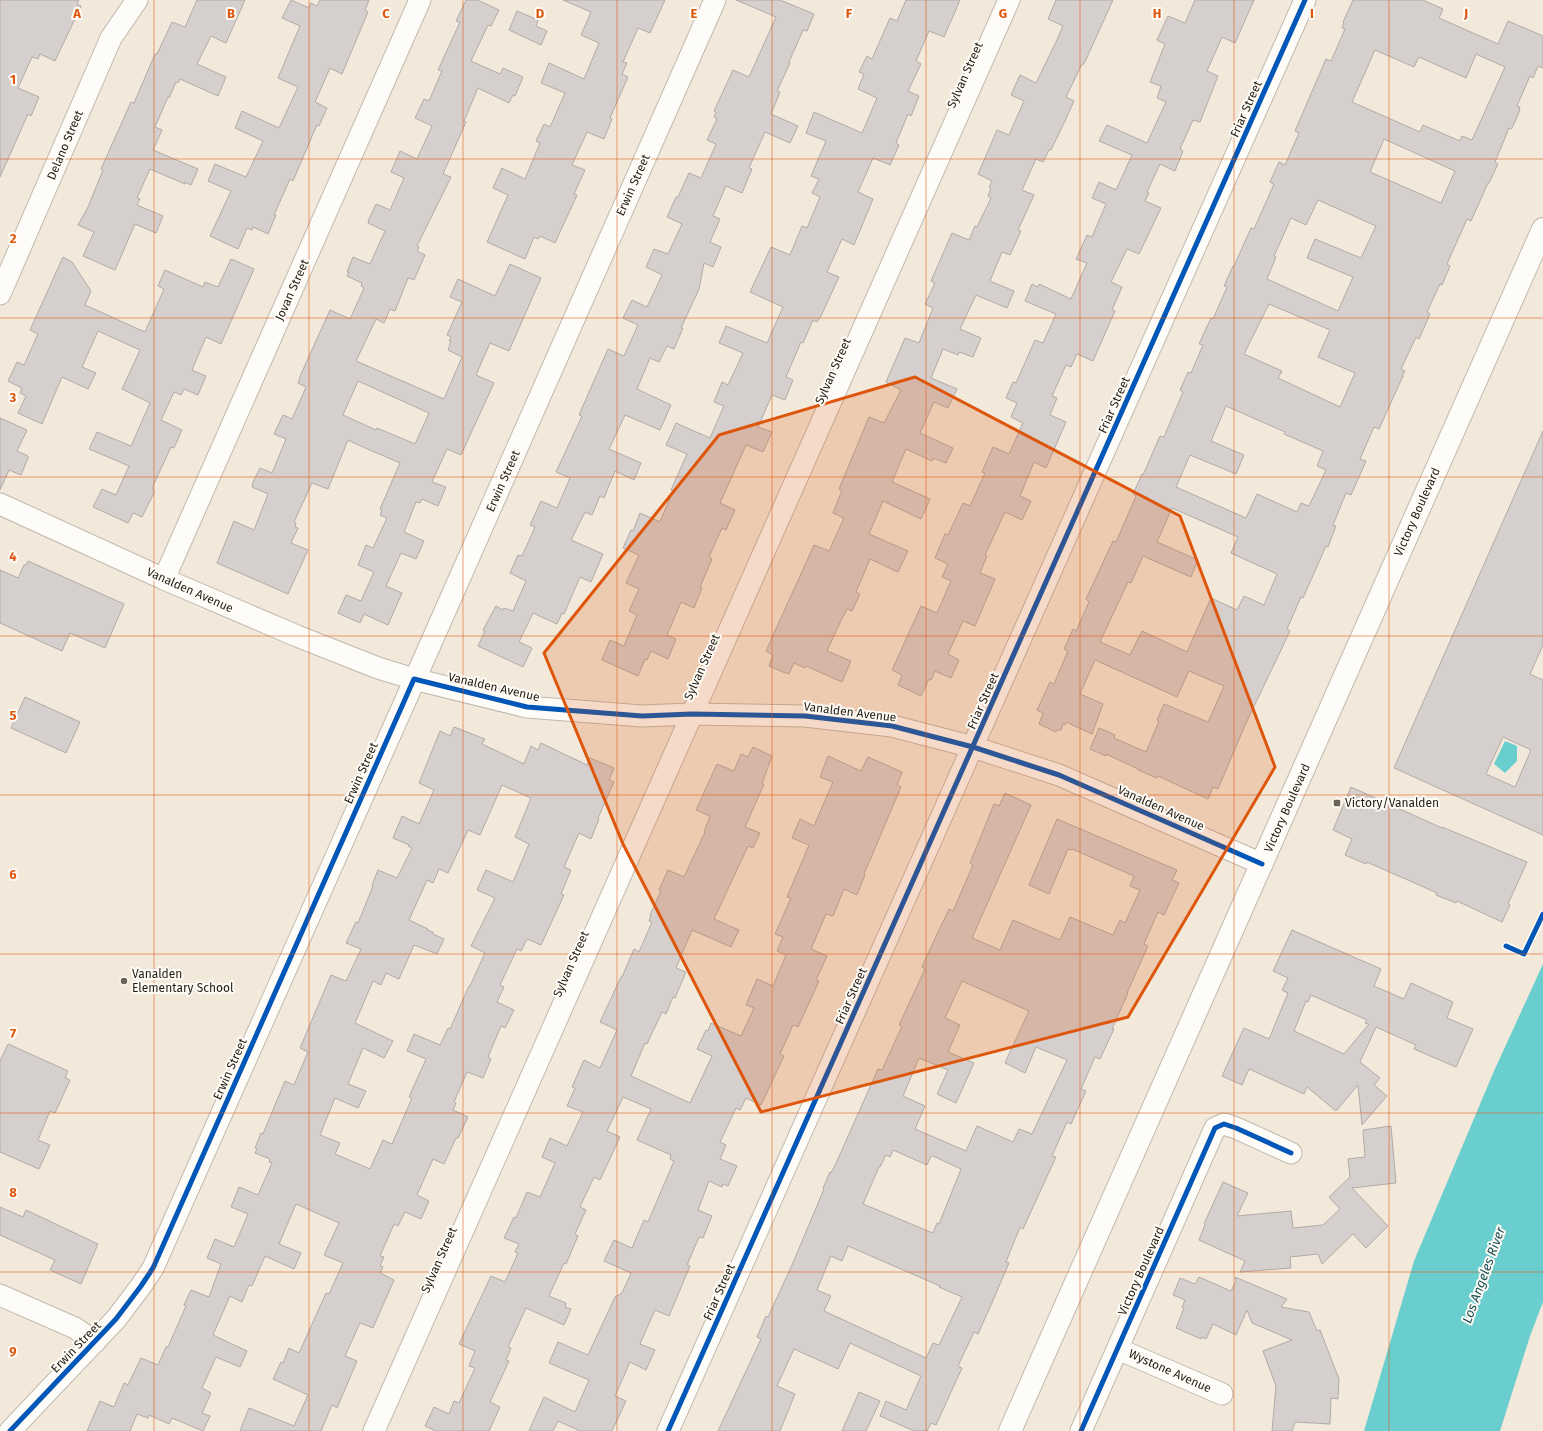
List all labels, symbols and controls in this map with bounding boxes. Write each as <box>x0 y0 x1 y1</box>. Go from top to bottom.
text: A <box>72 6 81 21</box>
text: B <box>227 6 235 21</box>
text: C <box>382 6 390 21</box>
text: D <box>536 6 545 21</box>
text: E <box>691 6 698 21</box>
text: F <box>846 6 853 21</box>
text: G <box>999 6 1007 21</box>
text: H <box>1153 6 1161 21</box>
text: I <box>1310 6 1314 21</box>
text: J <box>1463 6 1468 21</box>
street label: Sylvan Street <box>944 39 986 110</box>
text: 1 <box>10 72 16 87</box>
street label: Friar Street <box>1227 78 1265 139</box>
street label: Delano Street <box>44 108 86 182</box>
street label: Erwin Street <box>613 152 653 218</box>
text: 2 <box>10 231 17 246</box>
street label: Jovan Street <box>272 257 312 323</box>
street label: Sylvan Street <box>812 335 854 406</box>
street label: Friar Street <box>1095 374 1133 435</box>
text: 3 <box>9 390 17 405</box>
street label: Erwin Street <box>483 448 523 514</box>
street label: Victory Boulevard <box>1391 465 1443 559</box>
text: 4 <box>9 549 17 564</box>
street label: Vanalden Avenue <box>145 565 235 615</box>
street label: Sylvan Street <box>681 631 723 702</box>
street label: Vanalden Avenue <box>447 670 541 704</box>
street label: Friar Street <box>964 670 1002 731</box>
street label: Vanalden Avenue <box>803 699 897 725</box>
text: 5 <box>10 708 17 723</box>
street label: Erwin Street <box>341 740 381 806</box>
street label: Victory Boulevard <box>1261 761 1313 855</box>
street label: Vanalden Avenue <box>1116 783 1206 833</box>
place label: Victory/Vanalden <box>1345 796 1439 810</box>
marker: Victory/Vanalden <box>1332 798 1342 808</box>
text: 6 <box>9 867 17 882</box>
street label: Sylvan Street <box>550 928 592 999</box>
street label: Friar Street <box>832 965 870 1026</box>
place label: Vanalden Elementary School <box>132 967 234 995</box>
marker: Vanalden Elementary School <box>119 976 129 986</box>
text: 7 <box>10 1026 16 1041</box>
street label: Erwin Street <box>210 1036 250 1102</box>
text: 8 <box>9 1185 17 1200</box>
street label: Sylvan Street <box>418 1224 460 1295</box>
street label: Victory Boulevard <box>1115 1224 1167 1318</box>
water label: Los Angeles River <box>1459 1224 1508 1325</box>
street label: Friar Street <box>700 1261 738 1322</box>
street label: Erwin Street <box>48 1318 104 1375</box>
text: 9 <box>9 1344 17 1359</box>
street label: Wystone Avenue <box>1126 1346 1214 1396</box>

